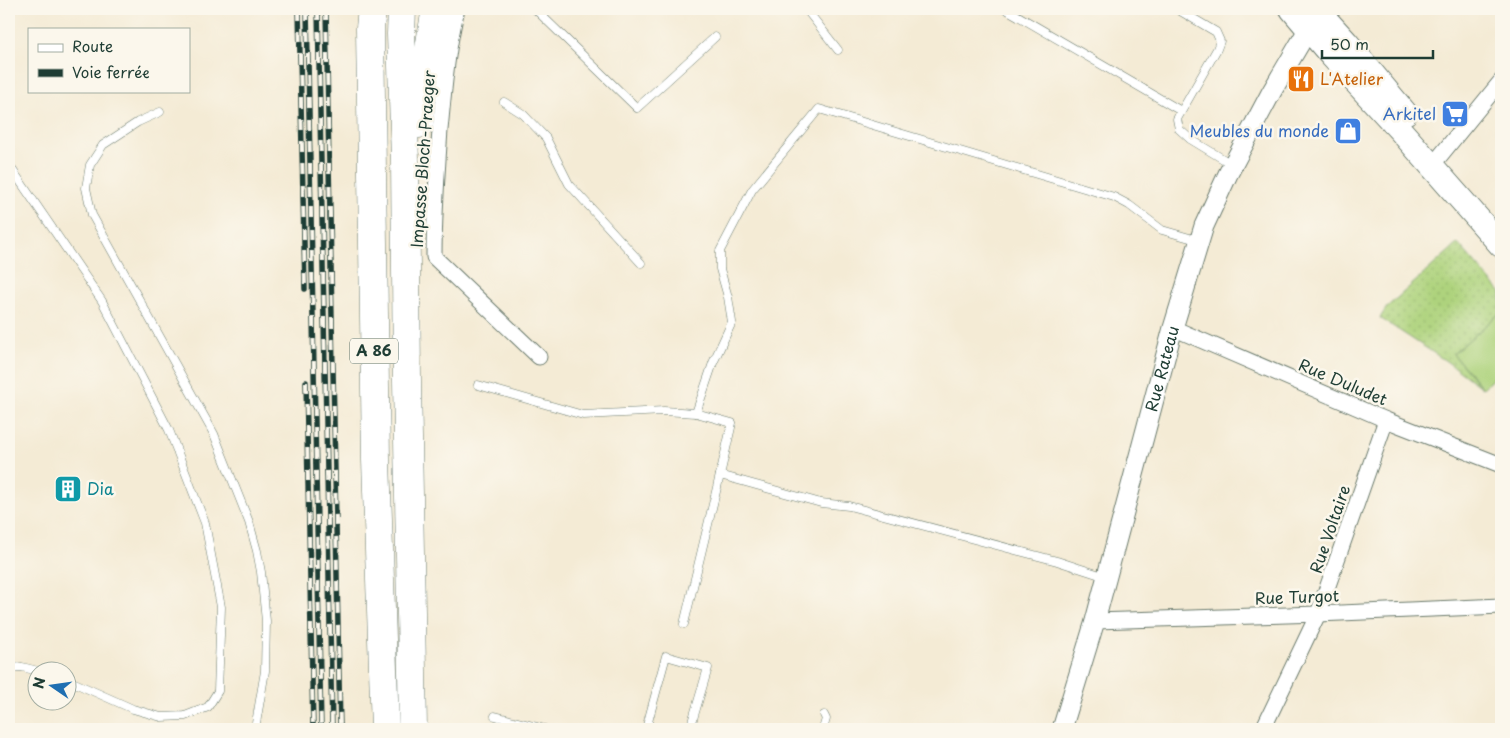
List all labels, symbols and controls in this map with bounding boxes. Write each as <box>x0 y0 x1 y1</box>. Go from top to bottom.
legend <box>28 28 190 92</box>
scale bar <box>1322 28 1434 60</box>
text: 50 m <box>1330 32 1369 55</box>
text: Route <box>72 34 113 57</box>
text: Voie ferrée <box>72 60 150 83</box>
restaurant icon: L'Atelier <box>1286 64 1316 94</box>
place label: L'Atelier <box>1320 66 1384 90</box>
street label: Impasse Bloch-Praeger <box>404 69 440 248</box>
supermarket icon: Arkitel <box>1440 99 1470 129</box>
place label: Arkitel <box>1383 101 1436 125</box>
shop icon: Meubles du monde <box>1333 116 1363 146</box>
place label: Meubles du monde <box>1189 118 1329 142</box>
street label: Rue Rateau <box>1138 323 1184 414</box>
road number: A 86 <box>350 338 398 364</box>
street label: Rue Duludet <box>1295 352 1392 411</box>
building icon: Dia <box>53 474 83 504</box>
place label: Dia <box>87 476 114 500</box>
street label: Rue Voltaire <box>1303 481 1355 576</box>
street label: Rue Turgot <box>1254 583 1340 609</box>
north arrow <box>28 660 78 710</box>
text: N <box>27 675 50 691</box>

